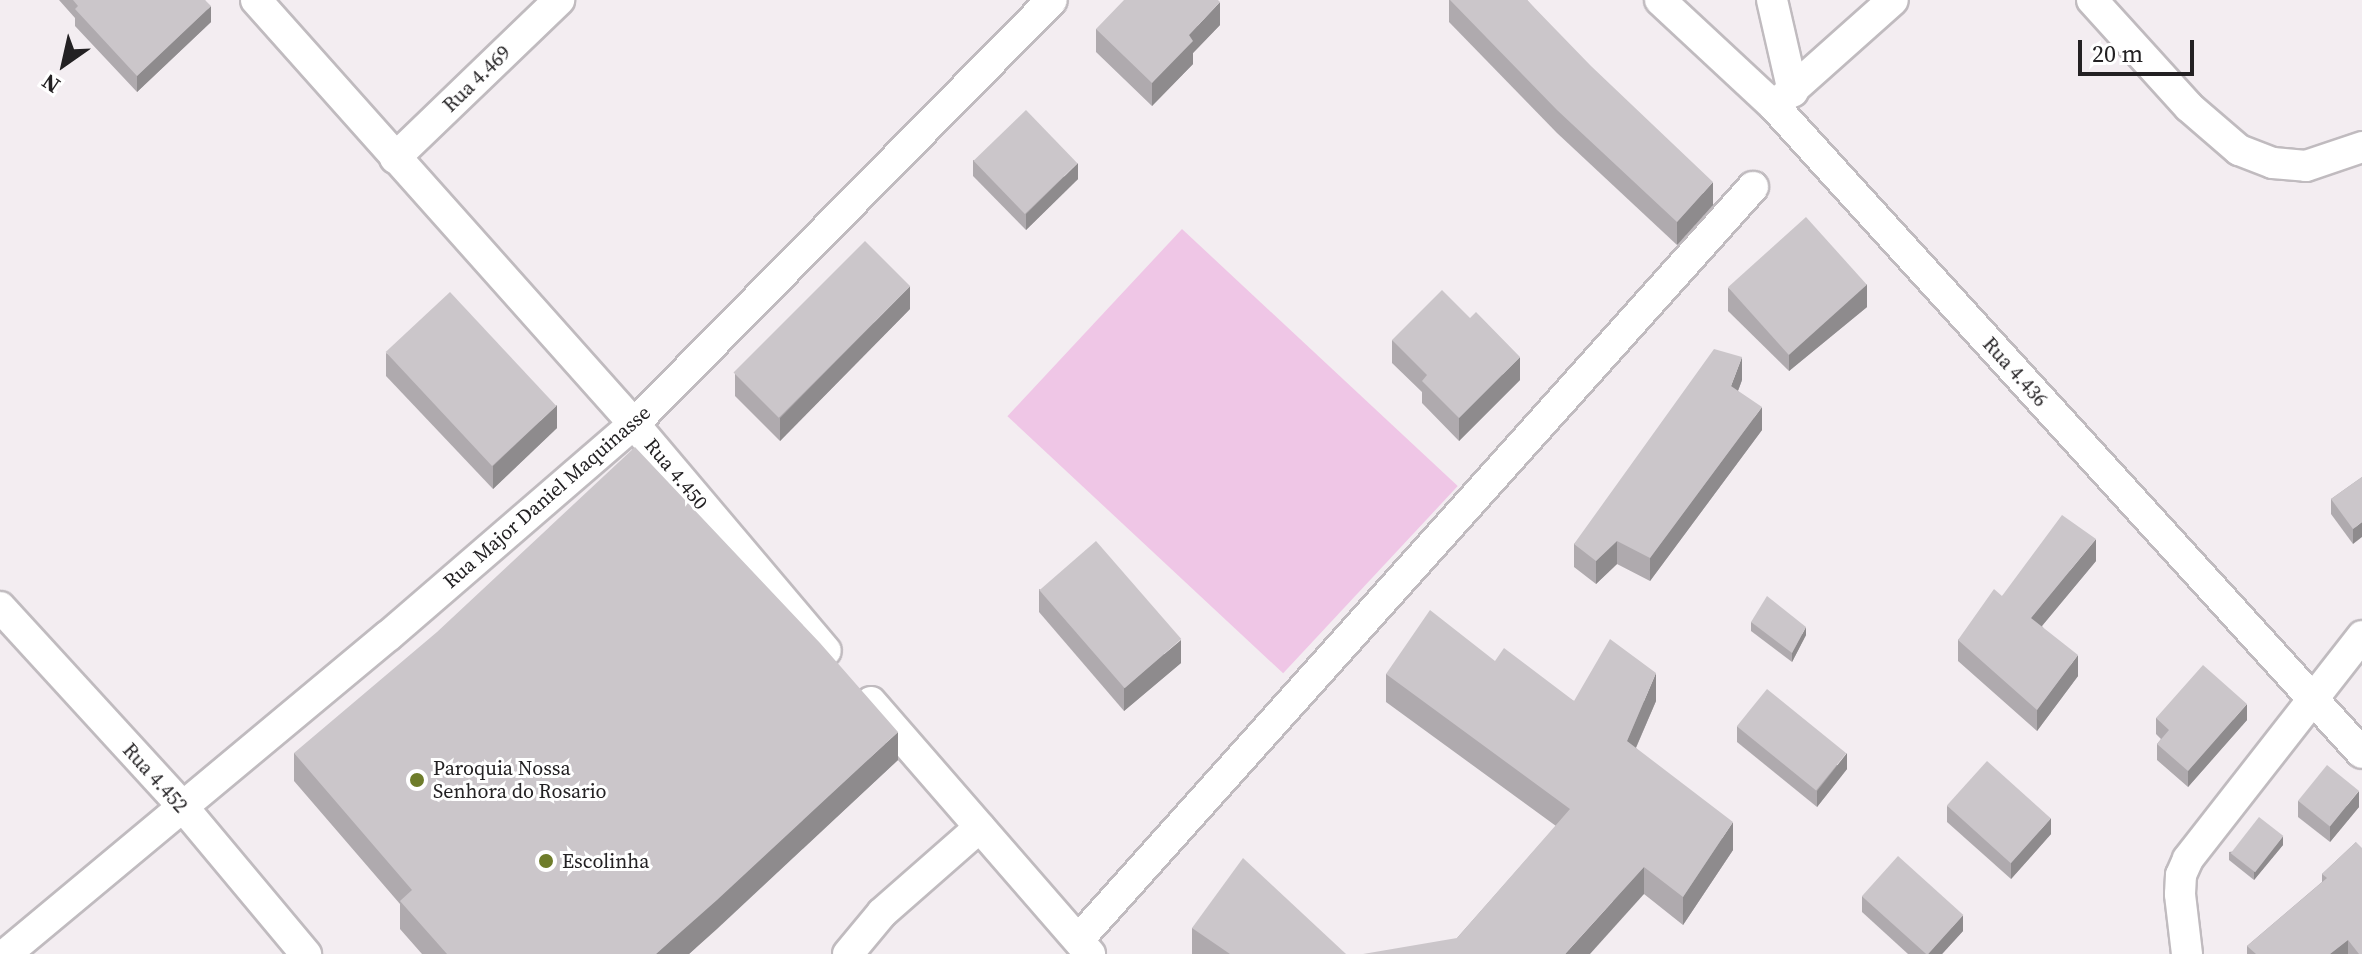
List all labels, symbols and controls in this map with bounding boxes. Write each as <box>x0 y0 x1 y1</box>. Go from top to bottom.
north arrow <box>24 24 104 104</box>
scale bar <box>2082 24 2198 74</box>
text: 20 m <box>2092 37 2143 70</box>
street label: Rua 4.469 <box>438 41 516 117</box>
text: N <box>36 67 66 101</box>
street label: Rua 4.436 <box>1978 332 2052 412</box>
street label: Rua Major Daniel Maquinasse <box>439 401 655 593</box>
street label: Rua 4.450 <box>639 434 713 514</box>
street label: Rua 4.452 <box>118 738 192 818</box>
place label: Paroquia Nossa Senhora do Rosario <box>433 756 607 803</box>
marker: Paroquia Nossa Senhora do Rosario <box>408 771 426 789</box>
place label: Escolinha <box>562 849 650 873</box>
marker: Escolinha <box>537 852 555 870</box>

